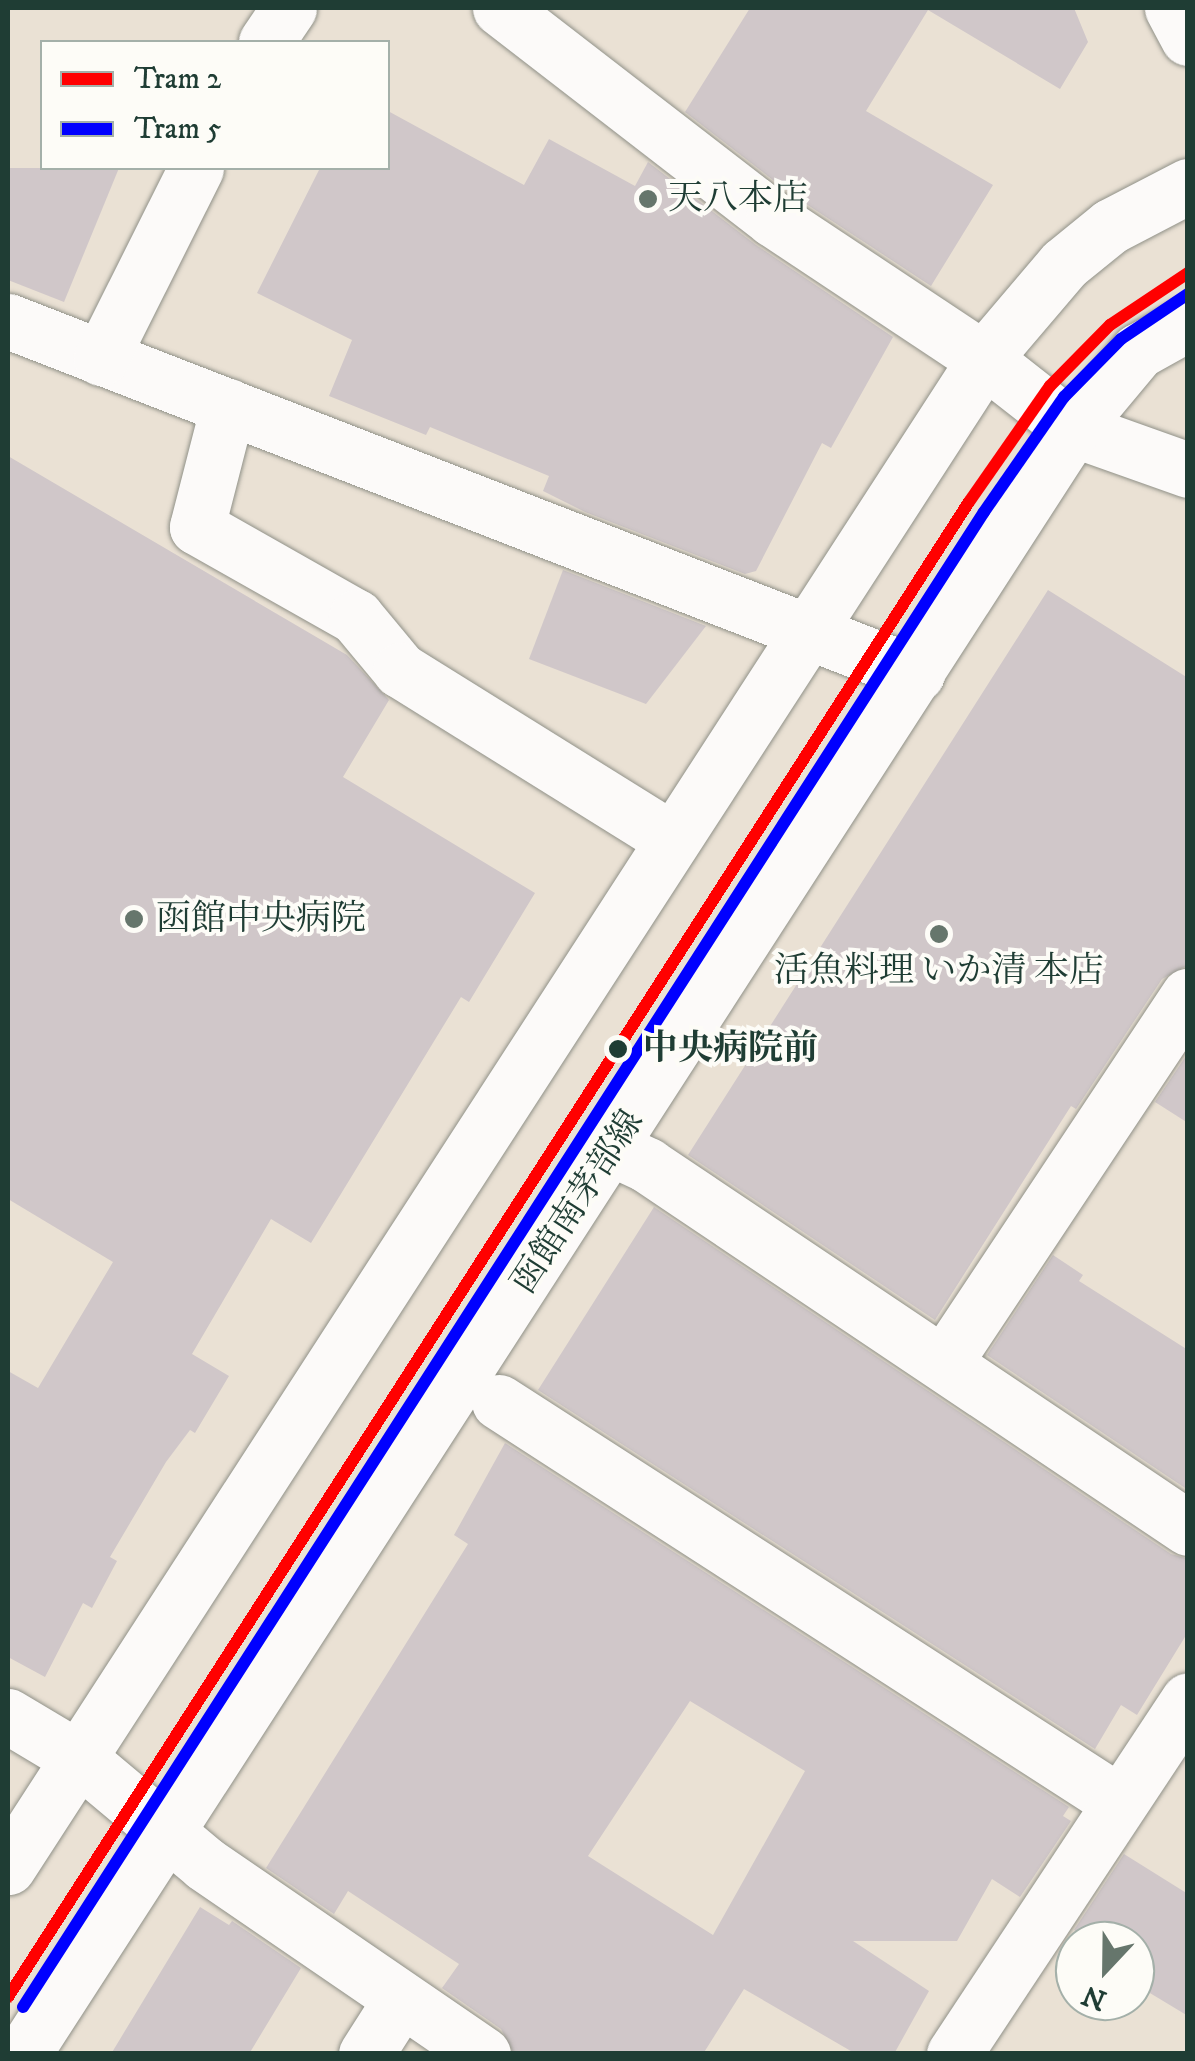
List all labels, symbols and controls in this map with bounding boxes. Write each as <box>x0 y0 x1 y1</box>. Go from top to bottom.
legend <box>40 40 390 170</box>
text: Tram 2 <box>134 61 221 98</box>
text: Tram 5 <box>134 111 221 148</box>
place label: 天八本店 <box>668 178 808 220</box>
marker: 天八本店 <box>637 188 659 210</box>
place label: 函館中央病院 <box>156 898 366 940</box>
marker: 函館中央病院 <box>121 906 147 932</box>
marker: 活魚料理 いか清 本店 <box>928 923 950 945</box>
place label: 活魚料理 いか清 本店 <box>774 950 1104 992</box>
place label: 中央病院前 <box>643 1028 818 1070</box>
marker: 中央病院前 <box>602 1033 634 1065</box>
street label: 函館南茅部線 <box>503 1103 653 1301</box>
north arrow <box>1055 1921 1155 2021</box>
text: N <box>1077 1977 1112 2018</box>

